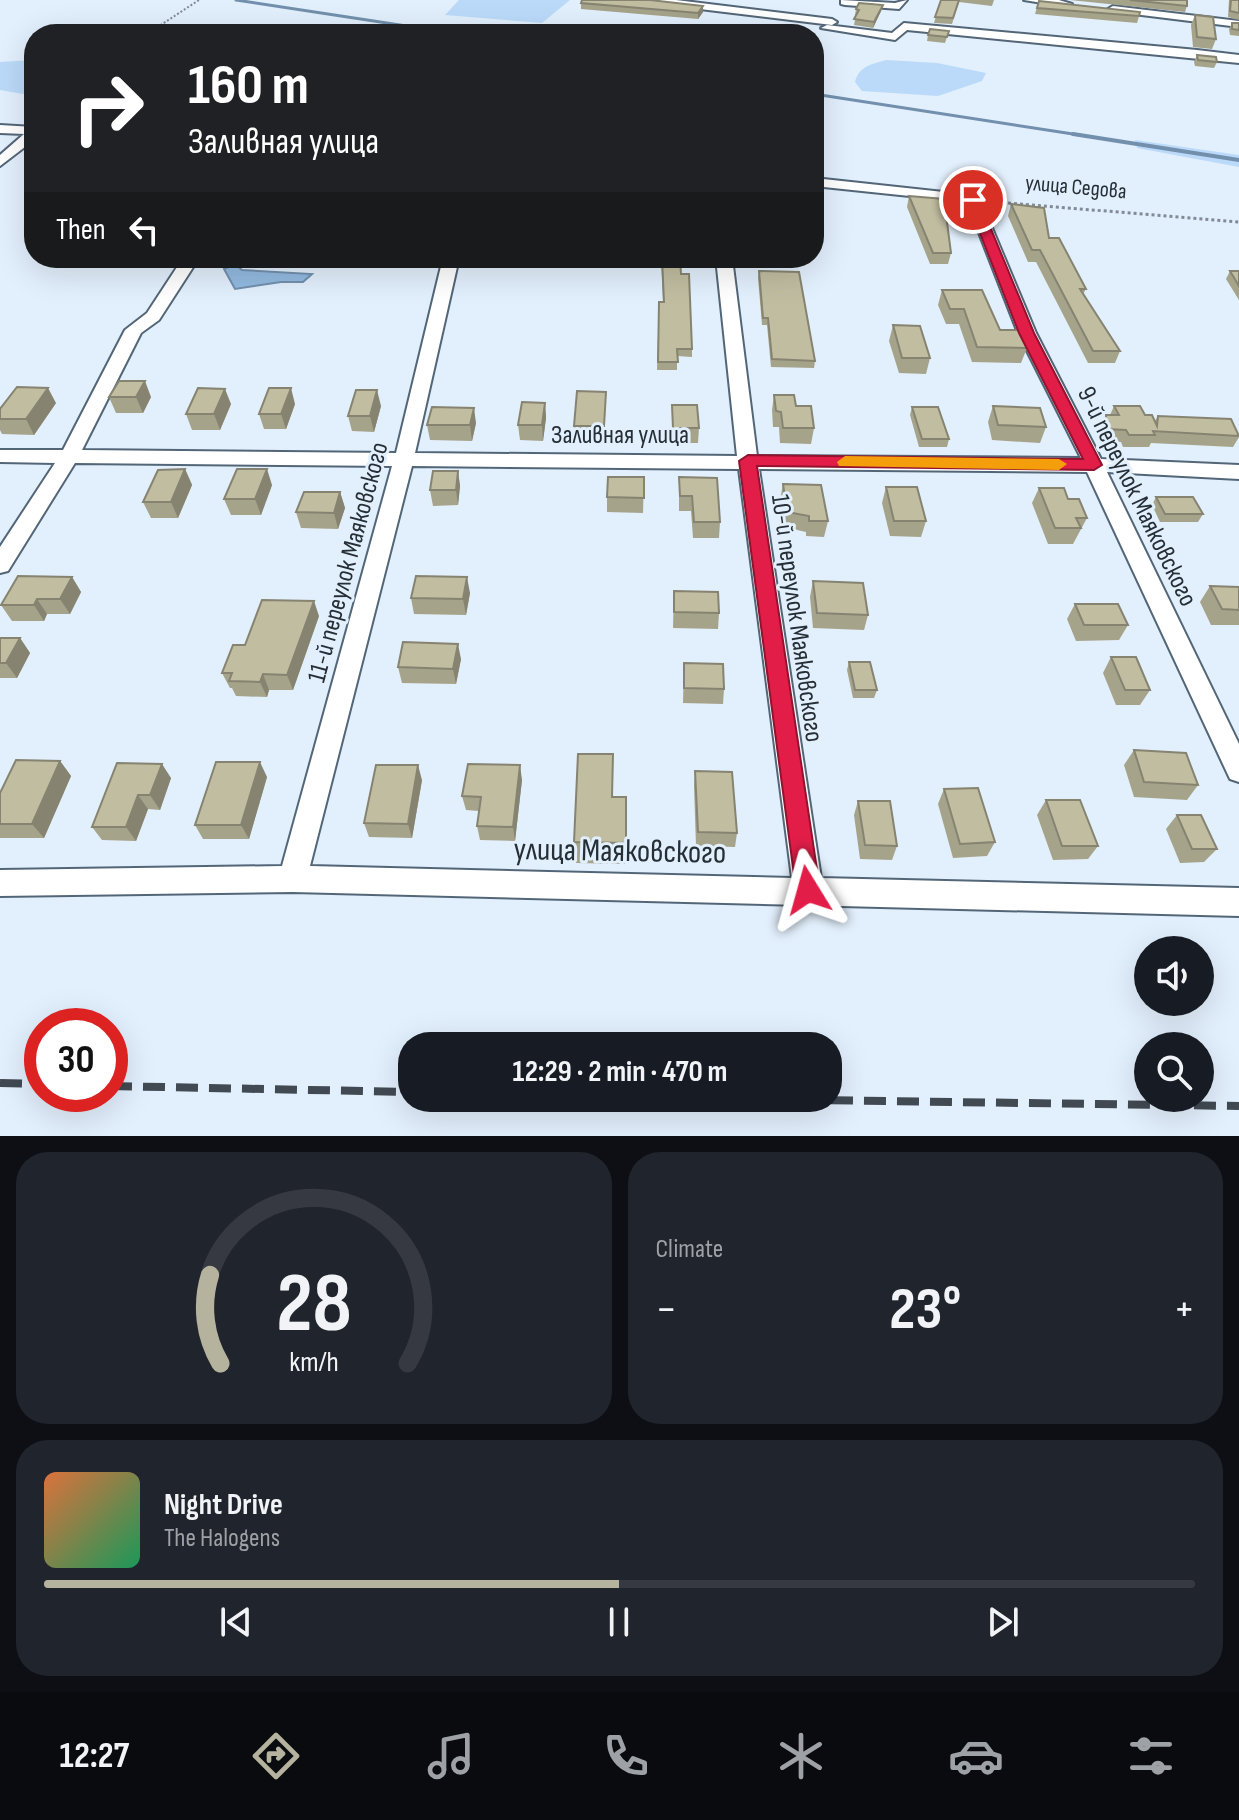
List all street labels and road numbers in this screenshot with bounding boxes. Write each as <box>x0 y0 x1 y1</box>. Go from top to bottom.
street label: улица Седова <box>1024 170 1128 205</box>
street label: 9-й переулок Маяковского <box>1070 382 1203 612</box>
street label: Заливная улица <box>551 420 689 451</box>
street label: 11-й переулок Маяковского <box>301 439 395 686</box>
street label: 10-й переулок Маяковского <box>764 492 829 744</box>
street label: улица Маяковского <box>513 830 727 873</box>

